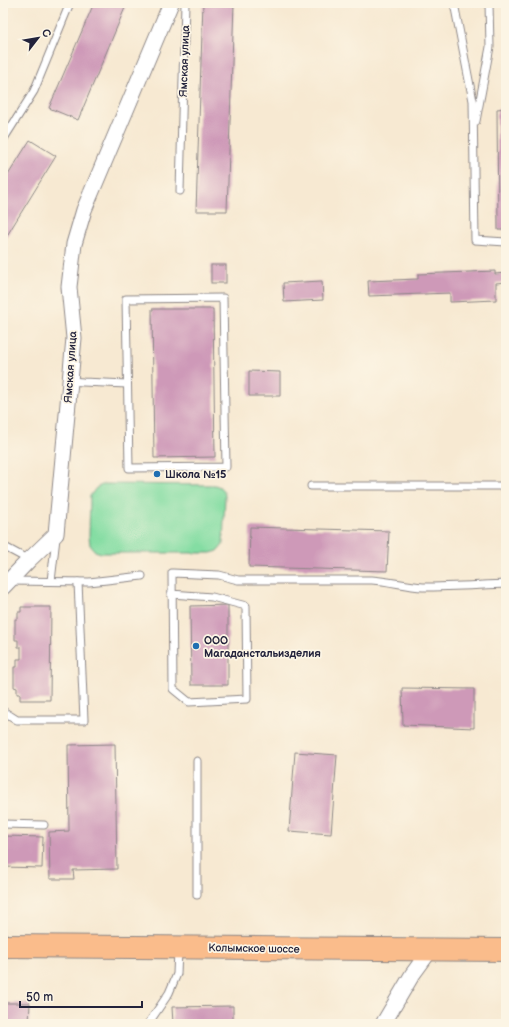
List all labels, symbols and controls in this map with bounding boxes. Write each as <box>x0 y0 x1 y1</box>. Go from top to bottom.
north arrow <box>18 18 58 58</box>
street label: Ямская улица <box>177 24 192 97</box>
text: С <box>39 26 54 40</box>
street label: Ямская улица <box>62 330 80 403</box>
place label: Школа №15 <box>165 468 227 481</box>
marker: Школа №15 <box>152 469 162 479</box>
place label: ООО Магаданстальизделия <box>204 634 321 660</box>
marker: ООО Магаданстальизделия <box>191 641 201 651</box>
street label: Колымское шоссе <box>208 941 300 956</box>
scale bar <box>20 983 142 1009</box>
text: 50 m <box>26 990 53 1005</box>

